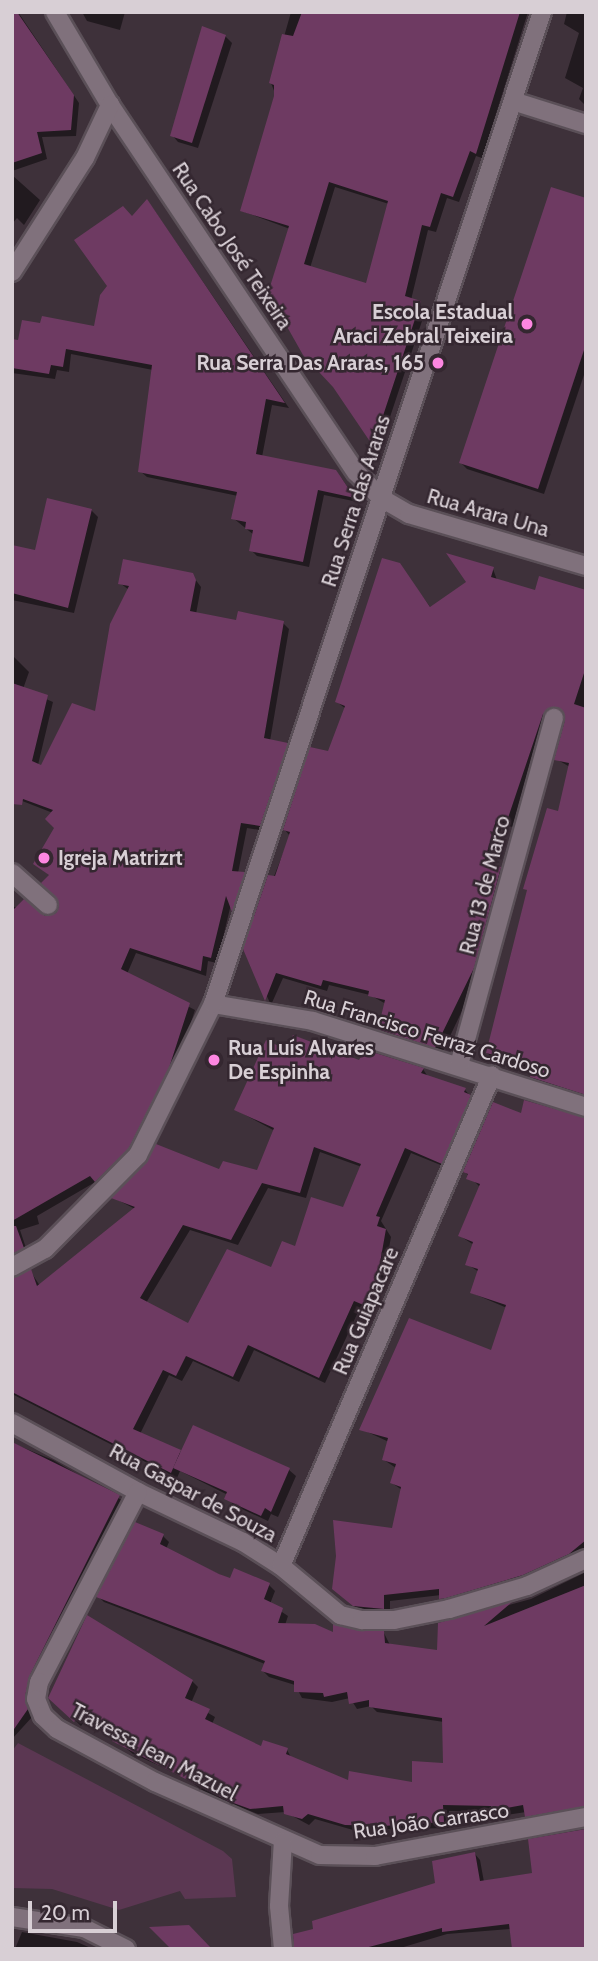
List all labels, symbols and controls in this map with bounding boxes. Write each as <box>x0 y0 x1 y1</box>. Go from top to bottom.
street label: Rua Cabo José Teixeira <box>167 158 297 334</box>
place label: Escola Estadual Araci Zebral Teixeira <box>333 299 513 349</box>
marker: Escola Estadual Araci Zebral Teixeira <box>519 316 535 332</box>
place label: Rua Serra Das Araras, 165 <box>196 350 424 376</box>
marker: Rua Serra Das Araras, 165 <box>430 355 446 371</box>
street label: Rua Serra das Araras <box>316 412 396 590</box>
street label: Rua Arara Una <box>424 484 552 542</box>
street label: Rua 13 de Marco <box>454 813 516 957</box>
place label: Igreja Matrizrt <box>58 845 183 871</box>
marker: Igreja Matrizrt <box>36 850 52 866</box>
street label: Rua Francisco Ferraz Cardoso <box>301 984 553 1084</box>
place label: Rua Luís Alvares De Espinha <box>228 1035 374 1085</box>
marker: Rua Luís Alvares De Espinha <box>206 1052 222 1068</box>
street label: Rua Guiapacare <box>328 1243 404 1379</box>
street label: Rua Gaspar de Souza <box>105 1438 281 1548</box>
street label: Travessa Jean Mazuel <box>67 1698 241 1806</box>
street label: Rua João Carrasco <box>351 1798 511 1844</box>
scale bar <box>32 1888 121 1932</box>
text: 20 m <box>41 1900 90 1925</box>

